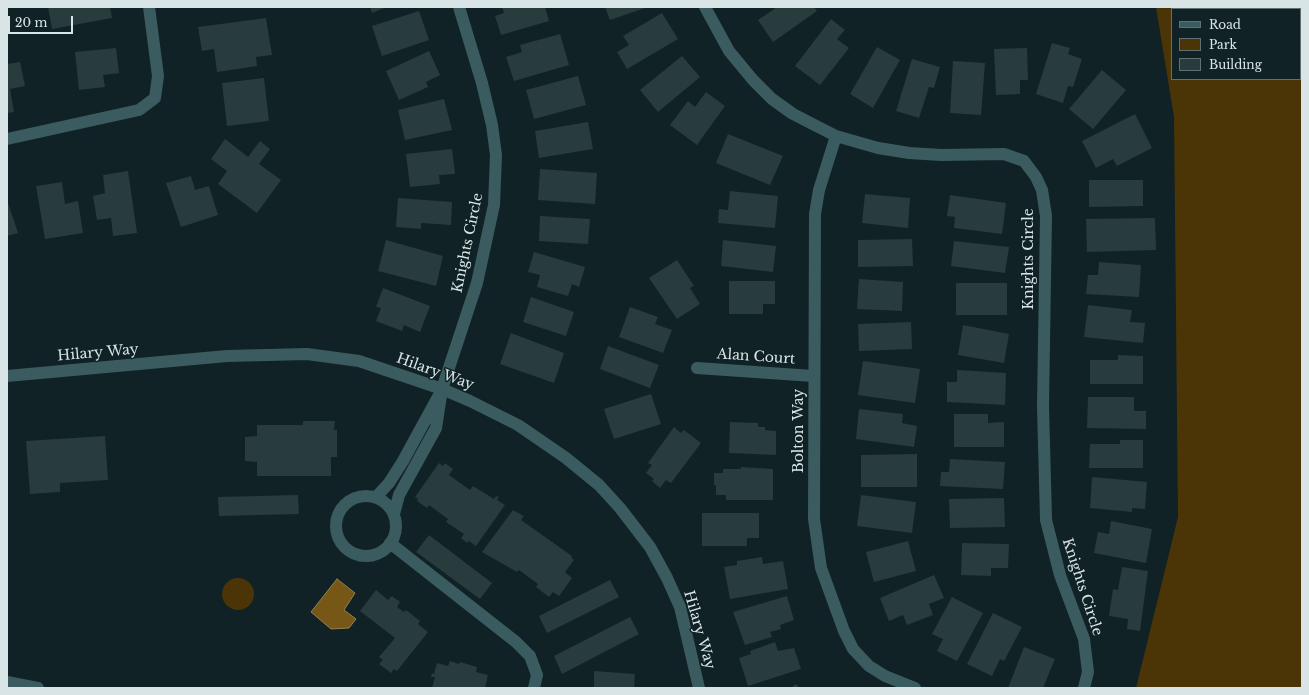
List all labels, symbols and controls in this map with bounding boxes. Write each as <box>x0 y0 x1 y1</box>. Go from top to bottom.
scale bar <box>10 8 75 34</box>
legend <box>1171 8 1301 80</box>
text: 20 m <box>15 15 47 30</box>
text: Road <box>1209 17 1241 32</box>
text: Park <box>1209 37 1237 52</box>
text: Building <box>1209 57 1262 72</box>
street label: Knights Circle <box>449 192 487 294</box>
street label: Knights Circle <box>1021 208 1037 310</box>
street label: Hilary Way <box>57 341 139 365</box>
street label: Alan Court <box>716 346 796 368</box>
street label: Hilary Way <box>394 350 476 394</box>
street label: Bolton Way <box>791 389 807 473</box>
street label: Knights Circle <box>1058 536 1106 638</box>
street label: Hilary Way <box>680 589 718 671</box>

